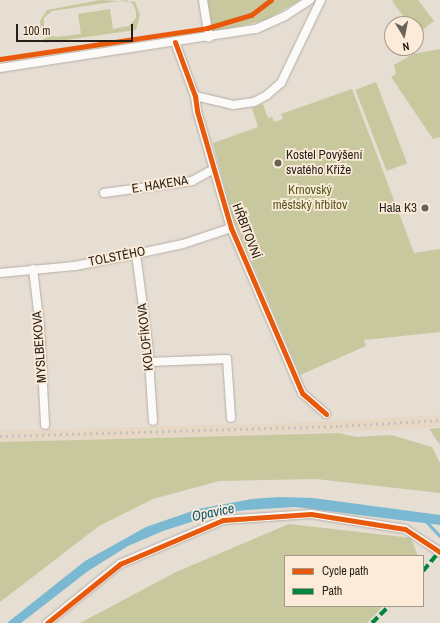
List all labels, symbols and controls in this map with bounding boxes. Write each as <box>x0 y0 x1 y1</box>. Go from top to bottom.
scale bar <box>18 16 135 42</box>
north arrow <box>384 16 424 56</box>
text: 100 m <box>23 23 50 39</box>
text: N <box>401 39 410 54</box>
place label: Kostel Povýšení svatého Kříže <box>286 148 362 179</box>
marker: Kostel Povýšení svatého Kříže <box>273 158 283 168</box>
street label: E. HAKENA <box>131 173 189 197</box>
park label: Krnovský městský hřbitov <box>273 183 347 214</box>
place label: Hala K3 <box>379 200 417 216</box>
street label: HŘBITOVNÍ <box>228 201 264 261</box>
marker: Hala K3 <box>420 203 430 213</box>
street label: TOLSTÉHO <box>87 244 147 270</box>
street label: KOLOFÍKOVA <box>135 302 157 372</box>
street label: MYSLBEKOVA <box>30 310 50 384</box>
water label: Opavice <box>190 499 236 525</box>
legend <box>284 555 424 607</box>
text: Cycle path <box>322 563 369 579</box>
text: Path <box>322 583 342 599</box>

